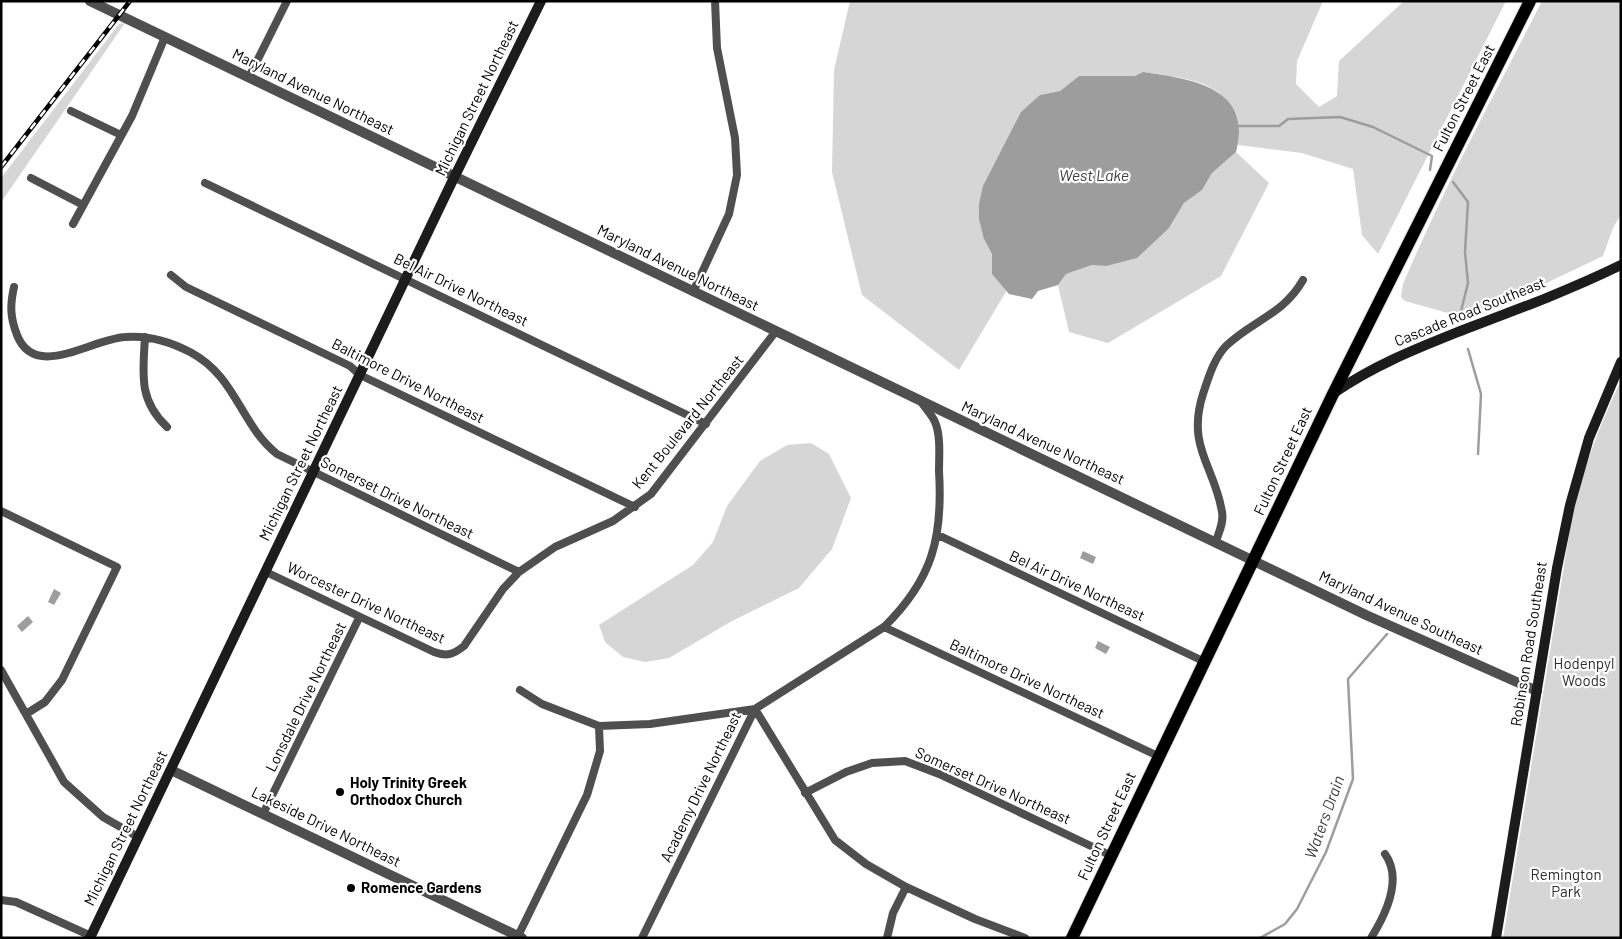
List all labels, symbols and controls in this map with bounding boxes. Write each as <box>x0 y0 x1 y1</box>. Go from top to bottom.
street label: Michigan Street Northeast <box>431 17 522 178</box>
street label: Fulton Street East <box>1428 41 1498 154</box>
street label: Maryland Avenue Northeast <box>230 44 397 138</box>
water label: West Lake <box>1059 165 1129 184</box>
street label: Maryland Avenue Northeast <box>595 220 762 314</box>
street label: Bel Air Drive Northeast <box>391 249 532 329</box>
street label: Cascade Road Southeast <box>1391 273 1548 350</box>
street label: Baltimore Drive Northeast <box>329 334 488 426</box>
street label: Kent Boulevard Northeast <box>628 351 747 492</box>
street label: Michigan Street Northeast <box>255 382 346 543</box>
street label: Maryland Avenue Northeast <box>959 396 1128 488</box>
street label: Fulton Street East <box>1249 403 1315 518</box>
street label: Somerset Drive Northeast <box>318 452 477 542</box>
street label: Bel Air Drive Northeast <box>1007 546 1148 624</box>
street label: Worcester Drive Northeast <box>284 557 448 647</box>
street label: Robinson Road Southeast <box>1506 560 1550 728</box>
street label: Maryland Avenue Southeast <box>1317 566 1486 658</box>
street label: Lonsdale Drive Northeast <box>261 619 349 774</box>
street label: Baltimore Drive Northeast <box>947 634 1108 722</box>
park label: Hodenpyl Woods <box>1554 654 1614 689</box>
street label: Academy Drive Northeast <box>656 709 744 865</box>
street label: Somerset Drive Northeast <box>913 743 1074 828</box>
street label: Michigan Street Northeast <box>80 747 171 908</box>
street label: Fulton Street East <box>1073 768 1139 883</box>
place label: Holy Trinity Greek Orthodox Church <box>350 773 467 808</box>
water label: Waters Drain <box>1300 773 1347 861</box>
street label: Lakeside Drive Northeast <box>249 782 404 870</box>
marker: Holy Trinity Greek Orthodox Church <box>334 786 346 798</box>
park label: Remington Park <box>1531 865 1601 900</box>
place label: Romence Gardens <box>361 878 482 896</box>
marker: Romence Gardens <box>345 882 357 894</box>

